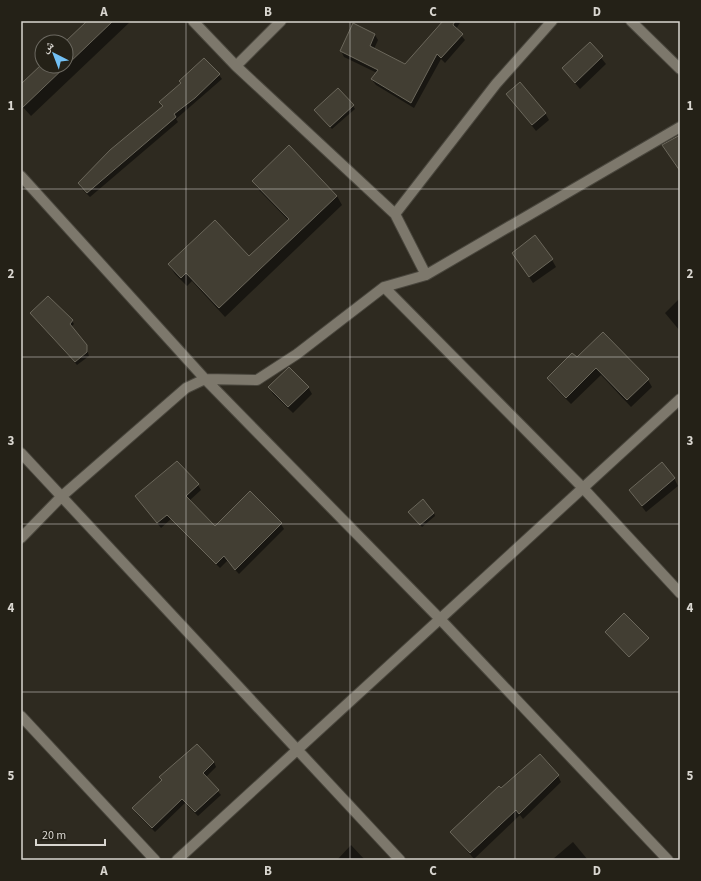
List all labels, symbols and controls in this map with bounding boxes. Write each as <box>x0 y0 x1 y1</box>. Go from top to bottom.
text: A <box>99 3 108 21</box>
text: B <box>264 3 272 21</box>
text: C <box>429 3 437 21</box>
text: D <box>593 3 601 21</box>
north arrow <box>34 34 74 74</box>
text: ش <box>38 37 57 56</box>
text: 1 <box>8 97 15 115</box>
text: 1 <box>687 97 694 115</box>
text: 2 <box>8 265 15 283</box>
text: 2 <box>687 265 694 283</box>
text: 3 <box>8 432 15 450</box>
text: 3 <box>687 432 694 450</box>
text: 4 <box>8 599 15 617</box>
text: 4 <box>687 599 694 617</box>
text: 5 <box>8 767 15 785</box>
text: 5 <box>687 767 694 785</box>
scale bar <box>36 821 105 847</box>
text: 20 m <box>42 827 66 844</box>
text: A <box>99 862 108 880</box>
text: B <box>264 862 272 880</box>
text: C <box>429 862 437 880</box>
text: D <box>593 862 601 880</box>

